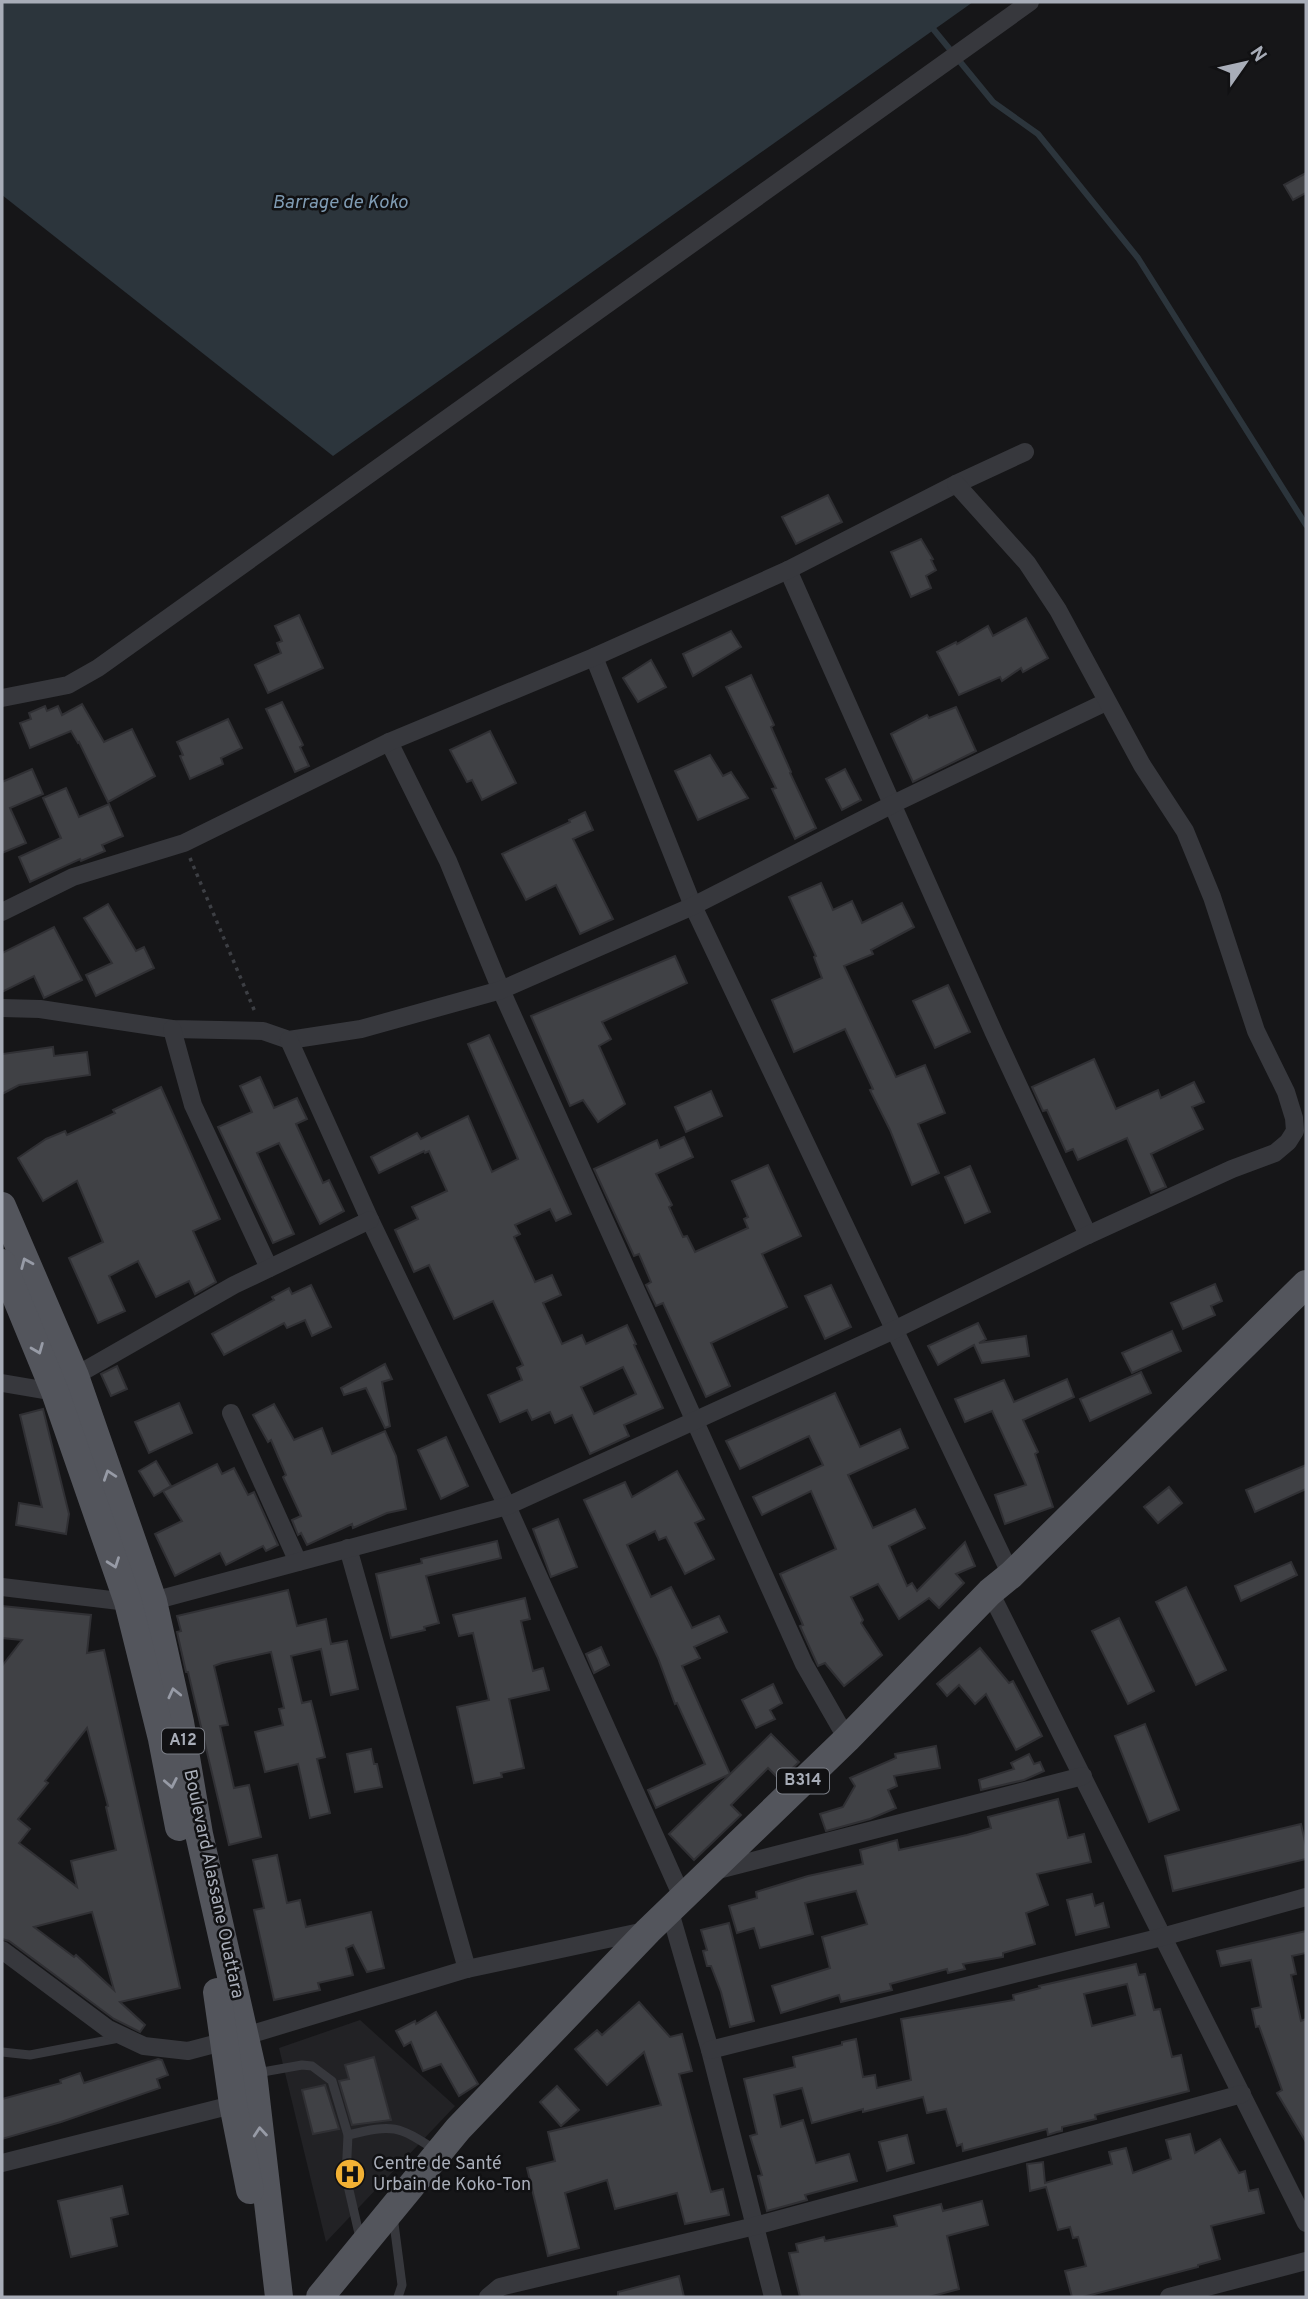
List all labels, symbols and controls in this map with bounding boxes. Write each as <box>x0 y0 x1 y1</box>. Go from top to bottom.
north arrow <box>1210 28 1280 98</box>
text: N <box>1244 42 1271 67</box>
water label: Barrage de Koko <box>272 191 409 215</box>
one-way arrow <box>20 1258 34 1271</box>
one-way arrow <box>29 1342 43 1354</box>
one-way arrow <box>103 1469 117 1481</box>
one-way arrow <box>106 1556 120 1568</box>
one-way arrow <box>167 1687 182 1699</box>
road number: A12 <box>162 1728 204 1754</box>
street label: Boulevard Alassane Ouattara <box>177 1767 249 2001</box>
road number: B314 <box>777 1768 829 1794</box>
one-way arrow <box>162 1777 177 1789</box>
one-way arrow <box>253 2126 268 2138</box>
place label: Centre de Santé Urbain de Koko-Ton <box>373 2153 531 2197</box>
hospital icon: Centre de Santé Urbain de Koko-Ton <box>333 2157 367 2191</box>

